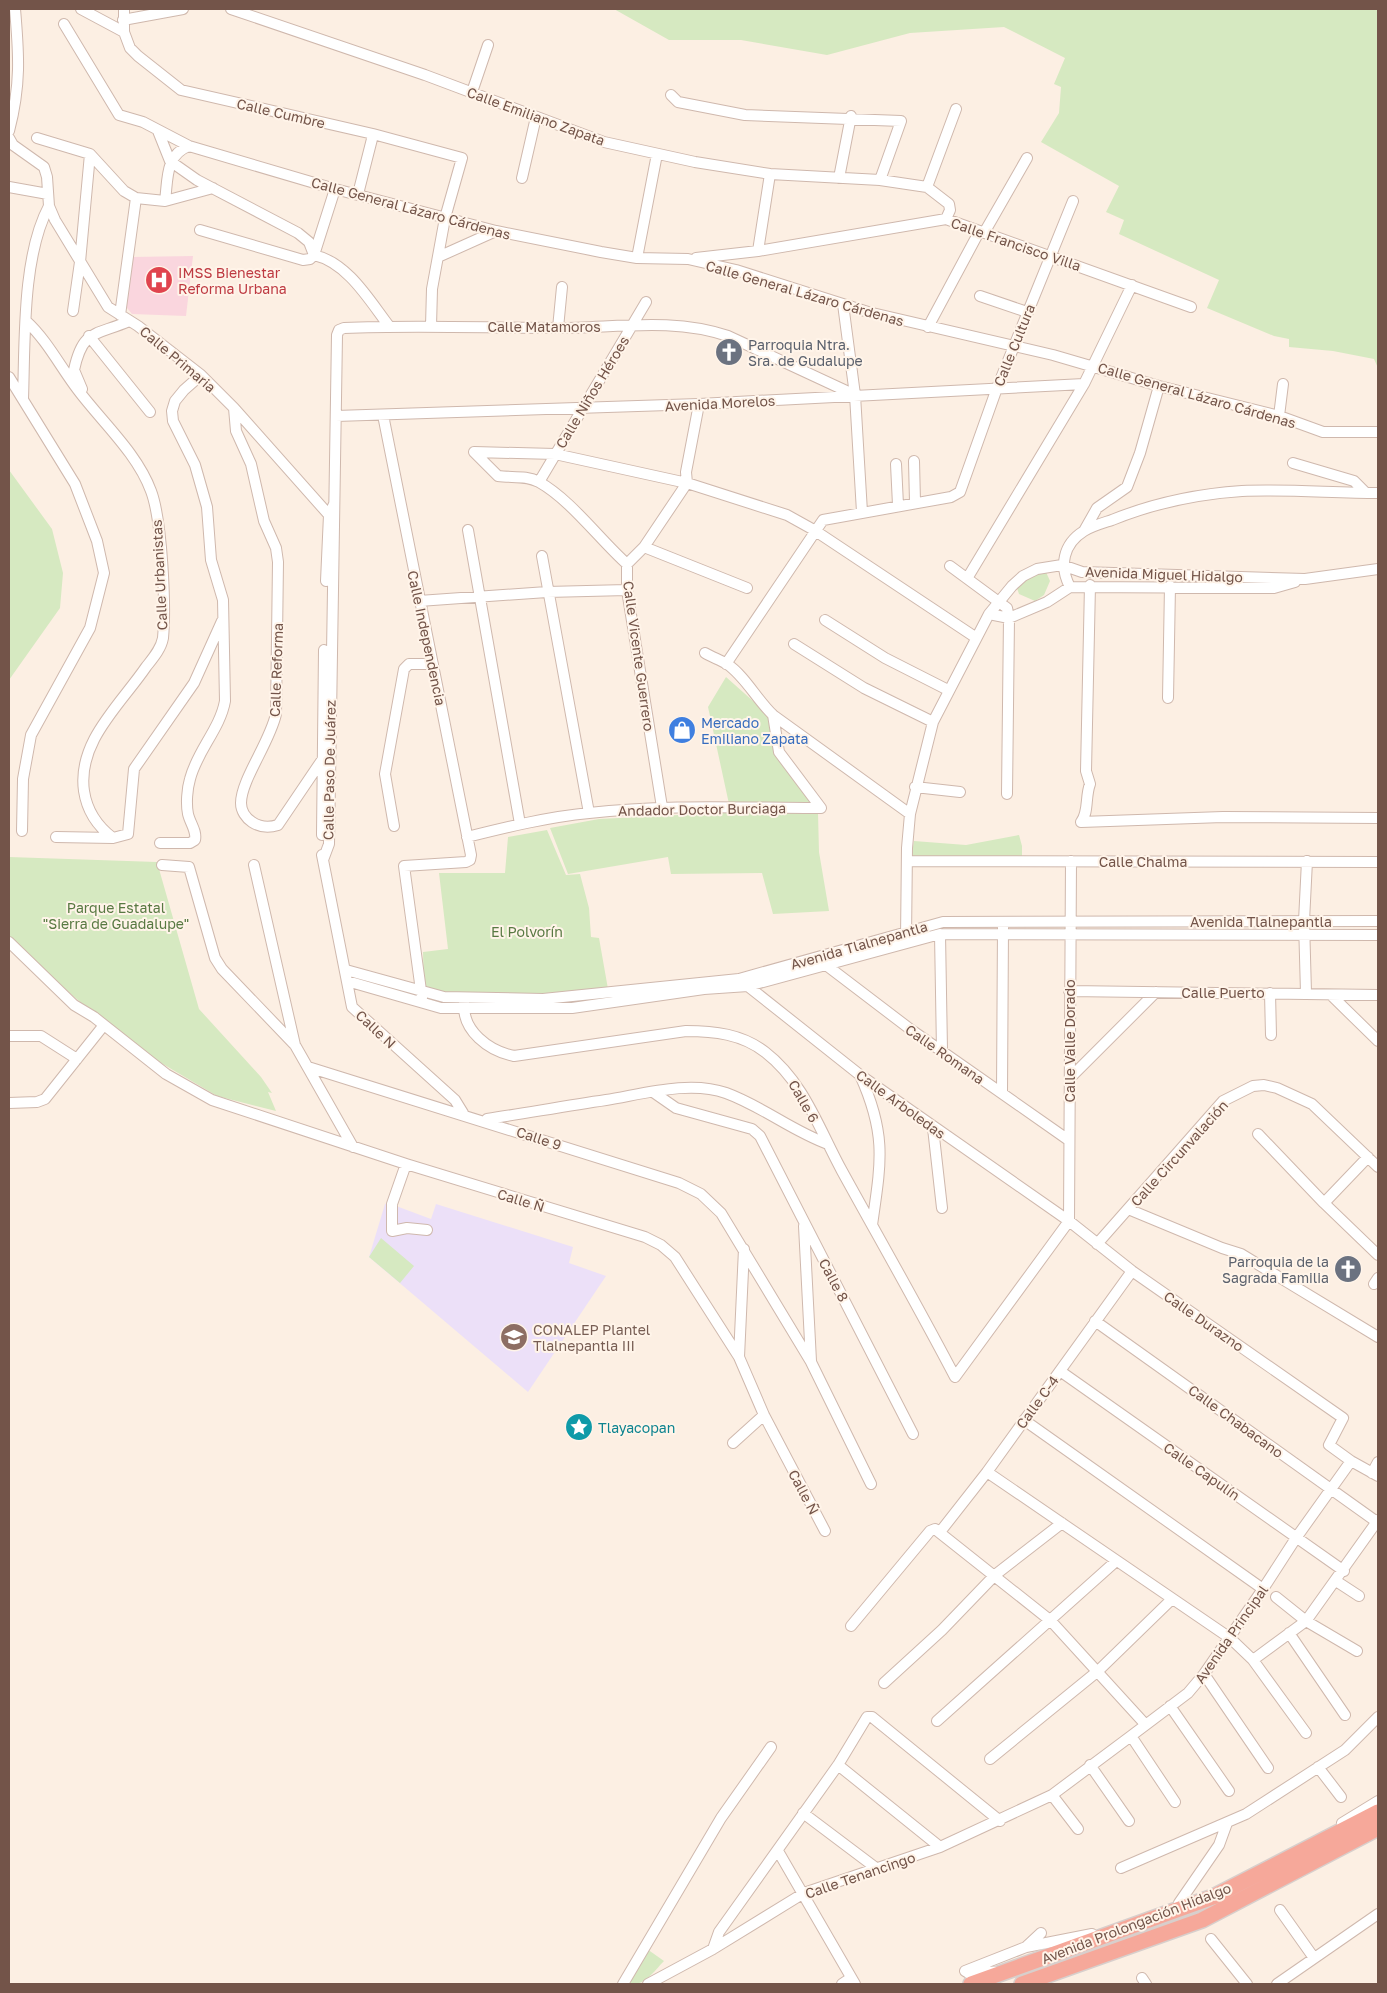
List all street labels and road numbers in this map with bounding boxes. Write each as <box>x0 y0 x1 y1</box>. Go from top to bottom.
street label: Calle Emiliano Zapata <box>465 83 607 149</box>
street label: Calle Cumbre <box>235 95 327 131</box>
street label: Calle General Lázaro Cárdenas <box>310 173 512 243</box>
street label: Calle Francisco Villa <box>949 214 1083 274</box>
street label: Calle General Lázaro Cárdenas <box>704 257 906 329</box>
street label: Calle Cultura <box>990 301 1038 389</box>
street label: Calle Matamoros <box>487 318 601 335</box>
street label: Calle Primaria <box>137 322 219 396</box>
street label: Calle Niños Héroes <box>552 333 632 451</box>
street label: Calle General Lázaro Cárdenas <box>1096 359 1298 431</box>
street label: Avenida Morelos <box>664 392 776 414</box>
street label: Calle Urbanistas <box>148 519 170 631</box>
street label: Avenida Miguel Hidalgo <box>1085 563 1243 585</box>
street label: Calle Independencia <box>404 569 450 707</box>
street label: Calle Vicente Guerrero <box>620 580 658 732</box>
street label: Calle Reforma <box>266 623 286 717</box>
street label: Calle Paso De Juárez <box>319 700 339 840</box>
street label: Andador Doctor Burciaga <box>618 799 786 819</box>
street label: Calle Chalma <box>1099 853 1187 870</box>
street label: Avenida Tlalnepantla <box>1190 913 1332 930</box>
street label: Avenida Tlalnepantla <box>788 917 930 973</box>
street label: Calle Valle Dorado <box>1061 979 1078 1103</box>
street label: Calle Puerto <box>1181 984 1265 1001</box>
street label: Calle N <box>352 1006 400 1052</box>
street label: Calle Romana <box>902 1021 988 1087</box>
street label: Calle Arboledas <box>853 1066 949 1142</box>
street label: Calle 6 <box>785 1077 823 1125</box>
street label: Calle Circunvalación <box>1127 1096 1231 1210</box>
street label: Calle 9 <box>514 1123 564 1153</box>
street label: Calle Ñ <box>495 1185 547 1215</box>
street label: Calle 8 <box>816 1256 852 1304</box>
street label: Calle Durazno <box>1161 1287 1247 1355</box>
street label: Calle C-4 <box>1012 1372 1062 1432</box>
street label: Calle Chabacano <box>1185 1381 1287 1461</box>
street label: Calle Capulín <box>1161 1438 1243 1504</box>
street label: Calle Ñ <box>785 1467 823 1517</box>
street label: Avenida Principal <box>1191 1582 1271 1686</box>
street label: Calle Tenancingo <box>803 1848 917 1902</box>
street label: Avenida Prolongación Hidalgo <box>1039 1879 1233 1967</box>

